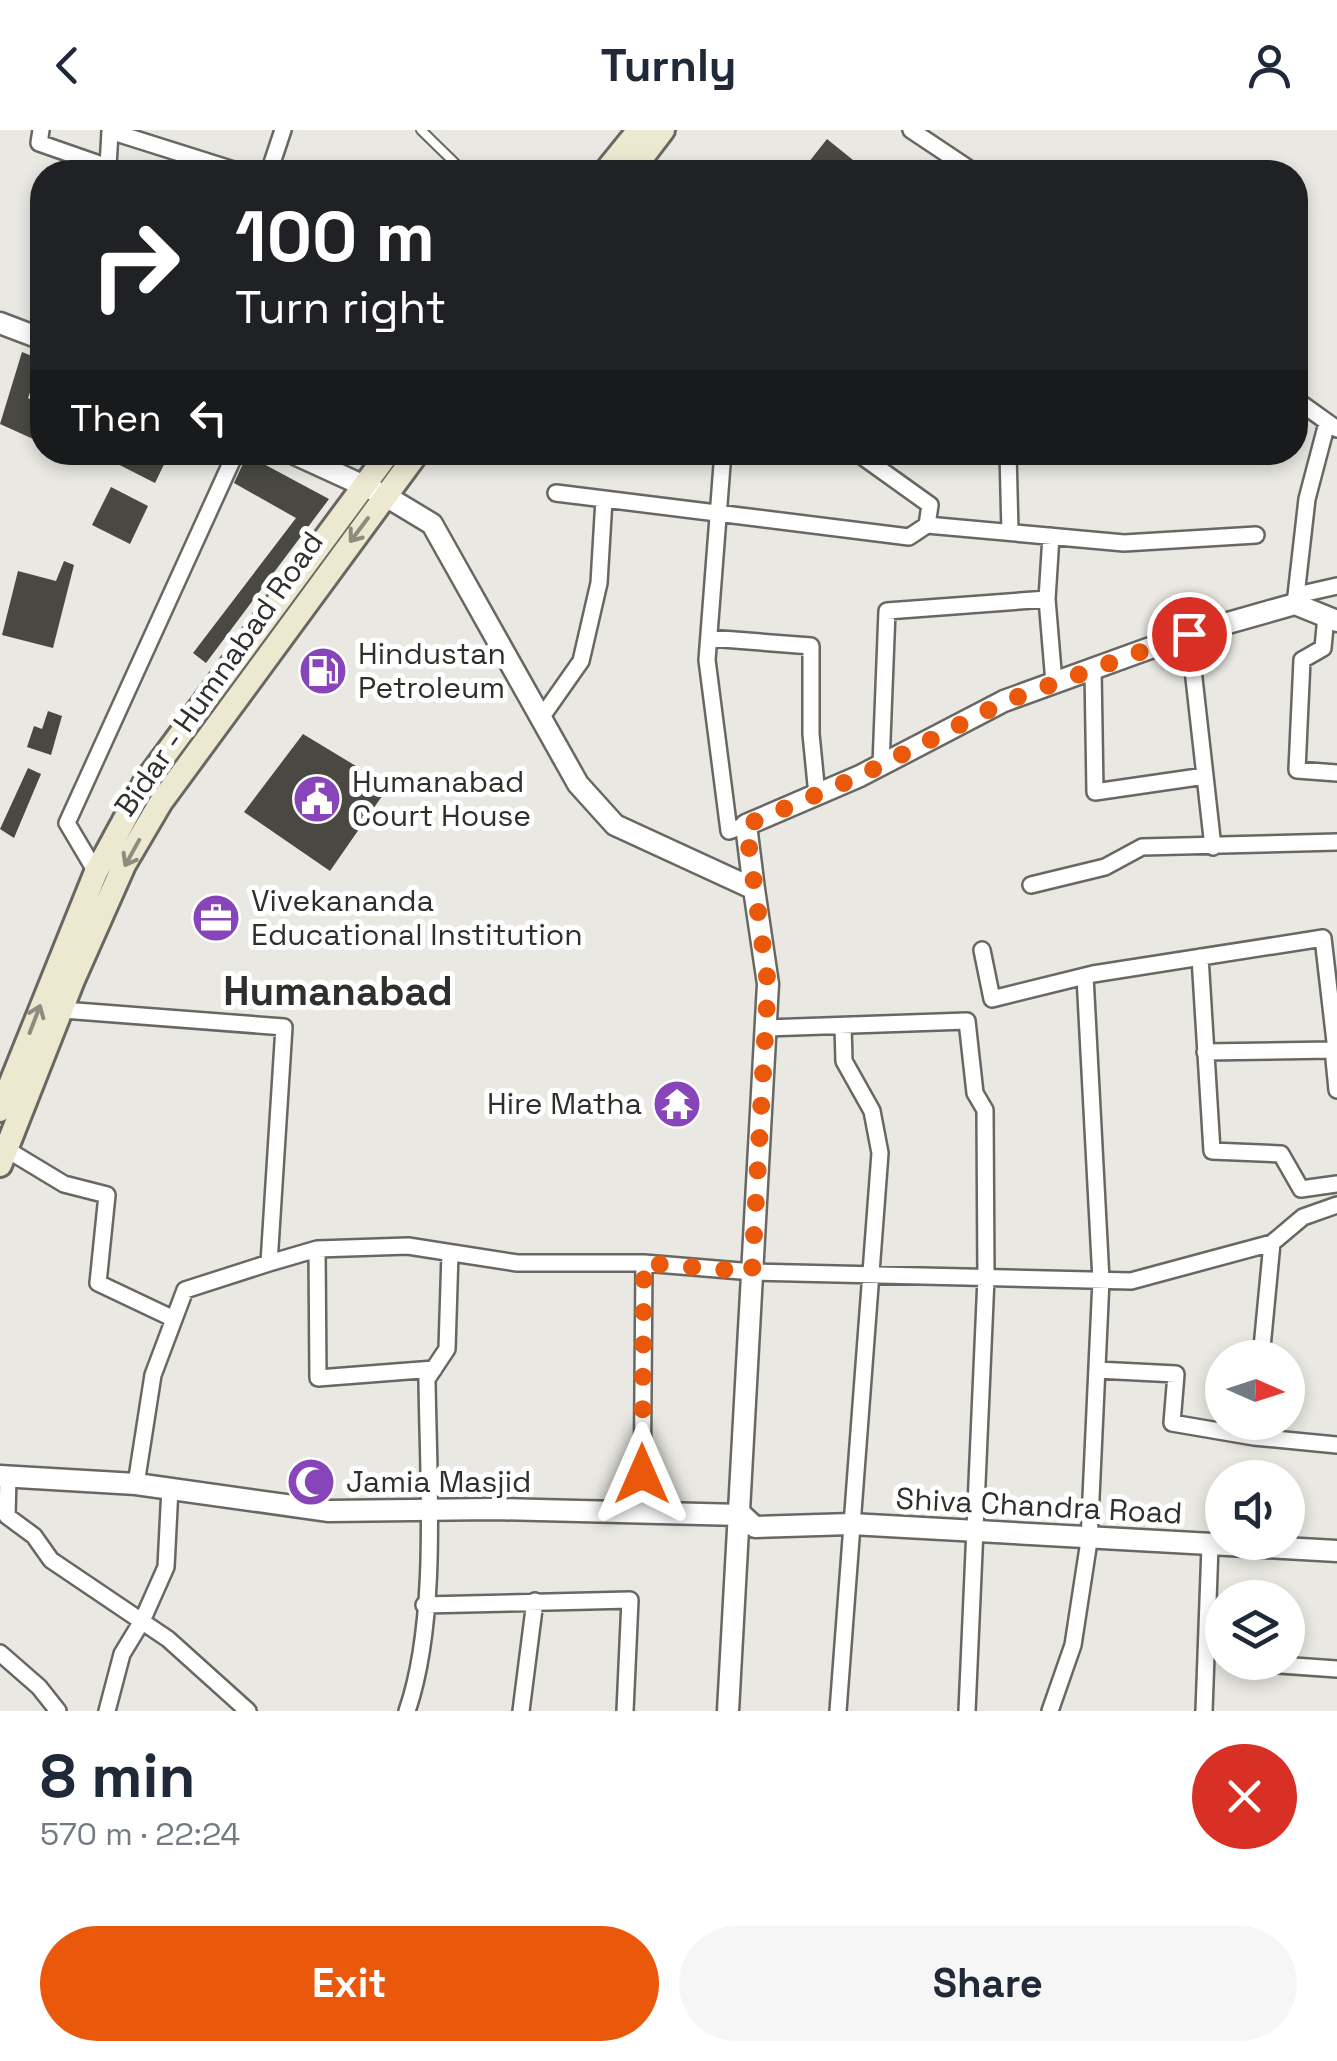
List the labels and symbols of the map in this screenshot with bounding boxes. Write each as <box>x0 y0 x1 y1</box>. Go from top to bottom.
one-way arrow <box>348 516 369 543</box>
street label: Bidar - Humnabad Road <box>105 524 332 824</box>
pin <box>1147 592 1232 677</box>
place label: Hindustan Petroleum <box>358 634 506 707</box>
fuel station icon: Hindustan Petroleum <box>297 645 349 697</box>
place label: Humanabad Court House <box>352 762 531 835</box>
public building icon: Humanabad Court House <box>291 773 343 825</box>
one-way arrow <box>121 838 141 867</box>
place label: Vivekananda Educational Institution <box>251 881 583 954</box>
office icon: Vivekananda Educational Institution <box>190 892 242 944</box>
district label: Humanabad <box>223 966 453 1017</box>
one-way arrow <box>27 1004 45 1035</box>
temple icon: Hire Matha <box>651 1078 703 1130</box>
place label: Hire Matha <box>487 1084 642 1123</box>
north arrow <box>1205 1340 1305 1440</box>
position arrow <box>590 1422 694 1526</box>
mosque icon: Jamia Masjid <box>285 1456 337 1508</box>
place label: Jamia Masjid <box>346 1462 531 1501</box>
street label: Shiva Chandra Road <box>895 1479 1183 1532</box>

